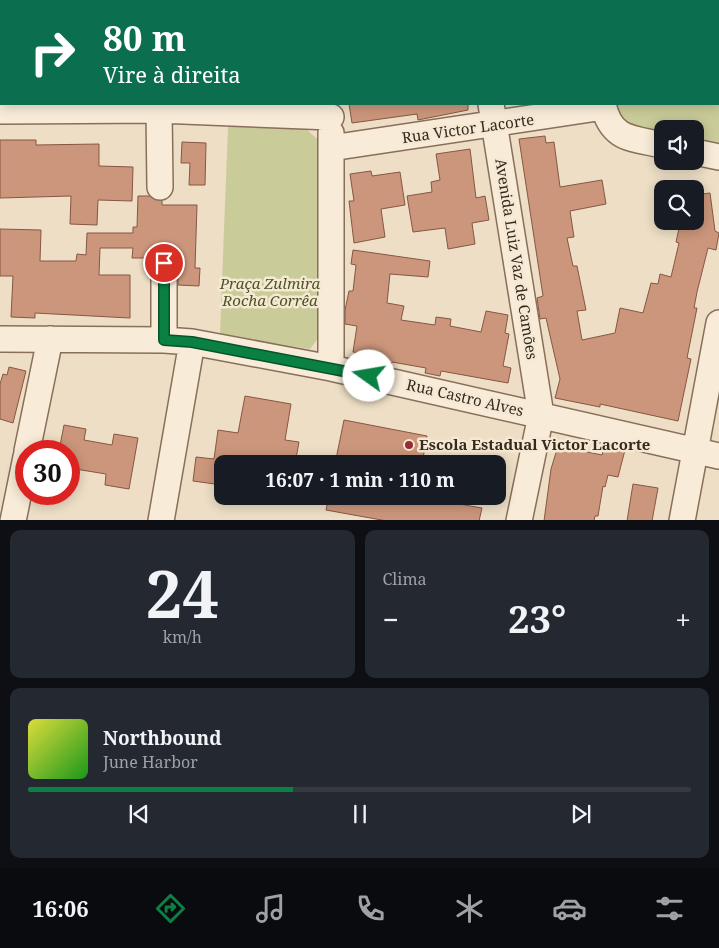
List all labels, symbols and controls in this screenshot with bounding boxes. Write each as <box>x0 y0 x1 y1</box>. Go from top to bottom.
text: 80 m <box>103 14 186 61</box>
icon: right <box>20 20 85 85</box>
text: Vire à direita <box>103 59 241 89</box>
street label: Rua Victor Lacorte <box>401 109 535 147</box>
map controls <box>654 120 704 230</box>
button: sound <box>654 120 704 170</box>
street label: Avenida Luiz Vaz de Camões <box>491 157 543 361</box>
button: search <box>654 180 704 230</box>
pin <box>143 242 185 284</box>
icon: arrive <box>150 249 178 277</box>
park label: Praça Zulmira Rocha Corrêa <box>219 273 321 310</box>
position arrow <box>342 349 394 401</box>
street label: Rua Castro Alves <box>405 374 526 420</box>
place label: Escola Estadual Victor Lacorte <box>419 434 650 454</box>
marker: Escola Estadual Victor Lacorte <box>403 439 415 451</box>
speed limit sign: 30 <box>15 440 80 505</box>
text: 16:07 · 1 min · 110 m <box>265 467 455 493</box>
text: 24 <box>146 549 219 637</box>
text: Clima <box>383 568 427 590</box>
text: 23° <box>508 592 566 644</box>
text: − <box>383 600 399 638</box>
text: + <box>675 600 691 638</box>
text: km/h <box>163 626 202 648</box>
text: Northbound <box>103 725 222 751</box>
text: June Harbor <box>103 751 198 773</box>
icon: previous <box>125 800 153 828</box>
icon: pause <box>346 800 374 828</box>
icon: next <box>567 800 595 828</box>
icon: directions <box>153 891 188 926</box>
icon: music <box>253 891 288 926</box>
icon: phone <box>353 891 388 926</box>
icon: climate <box>452 891 487 926</box>
icon: car <box>552 891 587 926</box>
icon: filters <box>652 891 687 926</box>
text: 16:06 <box>32 893 89 923</box>

